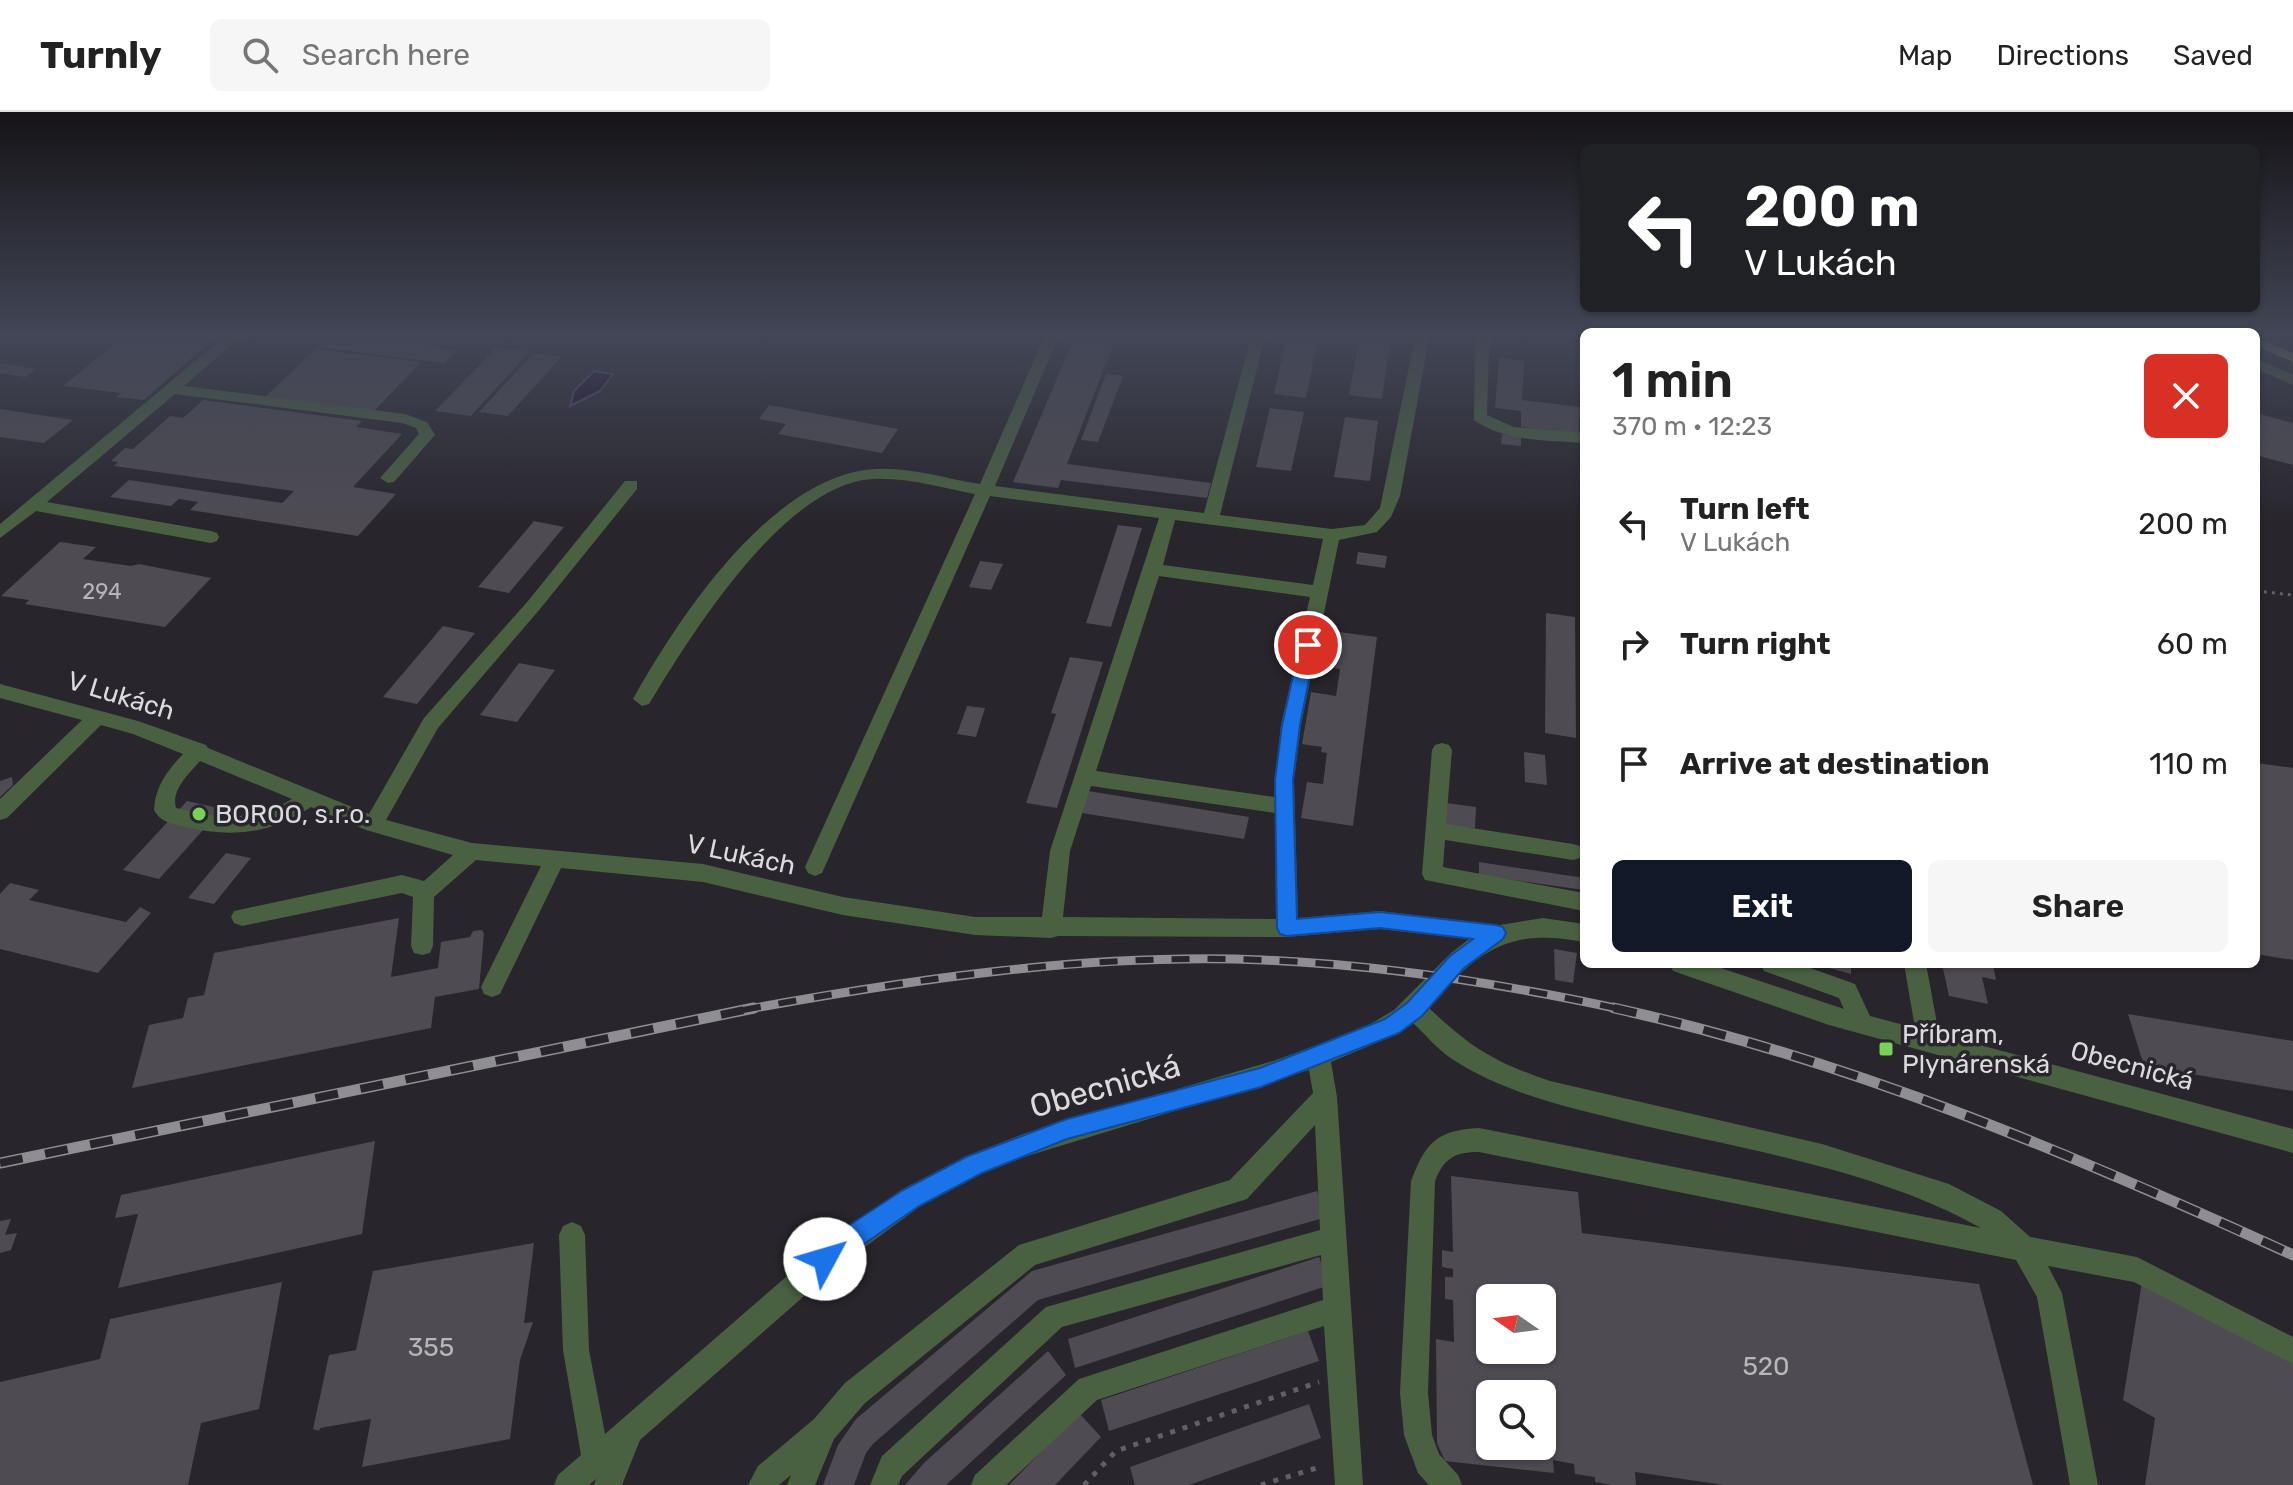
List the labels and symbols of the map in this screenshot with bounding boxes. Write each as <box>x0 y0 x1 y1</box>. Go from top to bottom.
house number: 294 <box>82 578 122 605</box>
pin <box>1274 611 1342 679</box>
street label: V Lukách <box>64 665 178 727</box>
place label: BOROO, s.r.o. <box>215 799 370 830</box>
marker: BOROO, s.r.o. <box>190 805 208 823</box>
street label: V Lukách <box>684 828 798 882</box>
place label: Příbram, Plynárenská <box>1902 1019 2050 1080</box>
street label: Obecnická <box>2067 1035 2197 1097</box>
marker: Příbram, Plynárenská <box>1877 1040 1895 1058</box>
street label: Obecnická <box>1025 1046 1185 1126</box>
position arrow <box>783 1217 867 1301</box>
north arrow <box>1476 1284 1556 1364</box>
house number: 355 <box>408 1332 454 1363</box>
house number: 520 <box>1742 1351 1790 1382</box>

